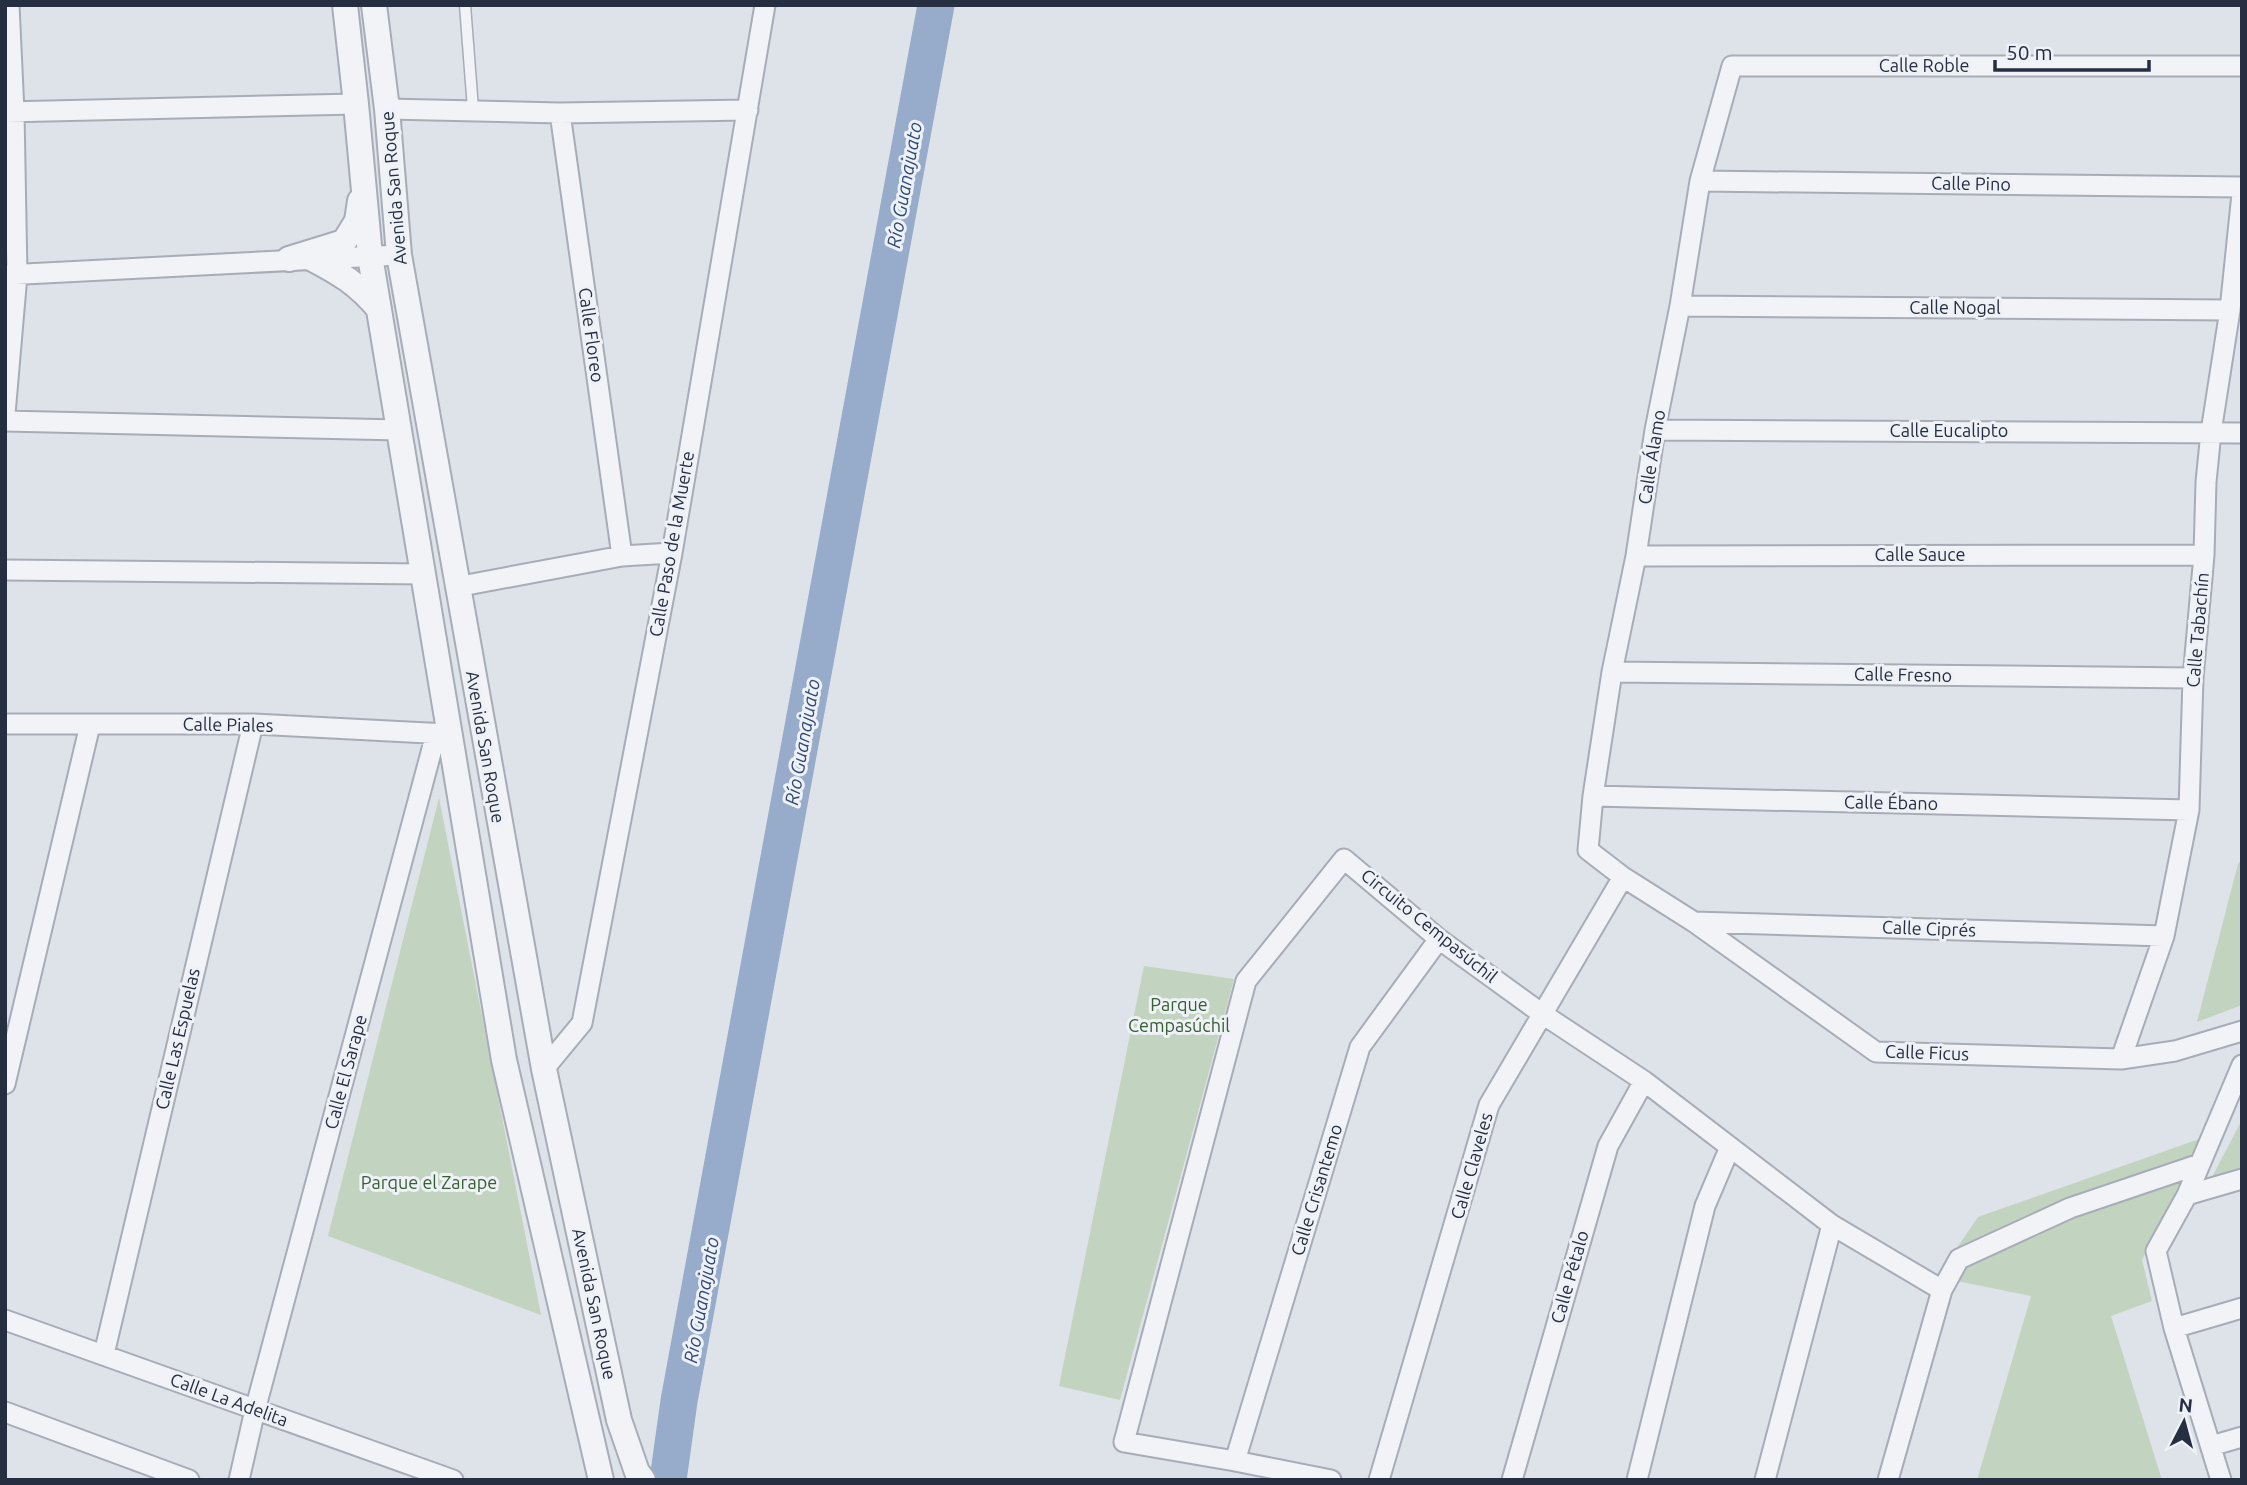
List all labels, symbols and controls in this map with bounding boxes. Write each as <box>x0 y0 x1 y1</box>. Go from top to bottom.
scale bar <box>1995 28 2149 72</box>
text: 50 m <box>2006 40 2053 64</box>
street label: Calle Roble <box>1879 55 1969 75</box>
street label: Avenida San Roque <box>376 110 410 266</box>
water label: Río Guanajuato <box>882 120 926 250</box>
street label: Calle Pino <box>1931 172 2011 194</box>
street label: Calle Floreo <box>575 286 609 384</box>
street label: Calle Nogal <box>1909 297 2001 317</box>
street label: Calle Álamo <box>1633 408 1668 506</box>
street label: Calle Eucalipto <box>1890 420 2008 440</box>
street label: Calle Paso de la Muerte <box>645 449 697 638</box>
street label: Calle Sauce <box>1874 544 1966 564</box>
street label: Calle Tabachín <box>2182 572 2212 688</box>
street label: Calle Fresno <box>1854 663 1952 685</box>
street label: Avenida San Roque <box>463 669 509 825</box>
water label: Río Guanajuato <box>780 677 824 807</box>
street label: Calle Piales <box>183 713 274 735</box>
street label: Calle Ébano <box>1844 790 1938 813</box>
street label: Circuito Cempasúchil <box>1358 864 1502 986</box>
street label: Calle Ciprés <box>1882 916 1977 940</box>
street label: Calle Las Espuelas <box>151 966 203 1111</box>
park label: Parque Cempasúchil <box>1128 994 1230 1035</box>
street label: Calle El Sarape <box>320 1012 370 1131</box>
street label: Calle Ficus <box>1885 1041 1970 1063</box>
street label: Calle Claveles <box>1446 1110 1496 1221</box>
street label: Calle Crisantemo <box>1287 1122 1346 1258</box>
park label: Parque el Zarape <box>361 1172 497 1192</box>
street label: Avenida San Roque <box>569 1226 621 1381</box>
street label: Calle Pétalo <box>1546 1228 1592 1325</box>
water label: Río Guanajuato <box>679 1235 723 1365</box>
street label: Calle La Adelita <box>168 1368 291 1430</box>
north arrow <box>2149 1387 2219 1457</box>
text: N <box>2178 1393 2194 1417</box>

